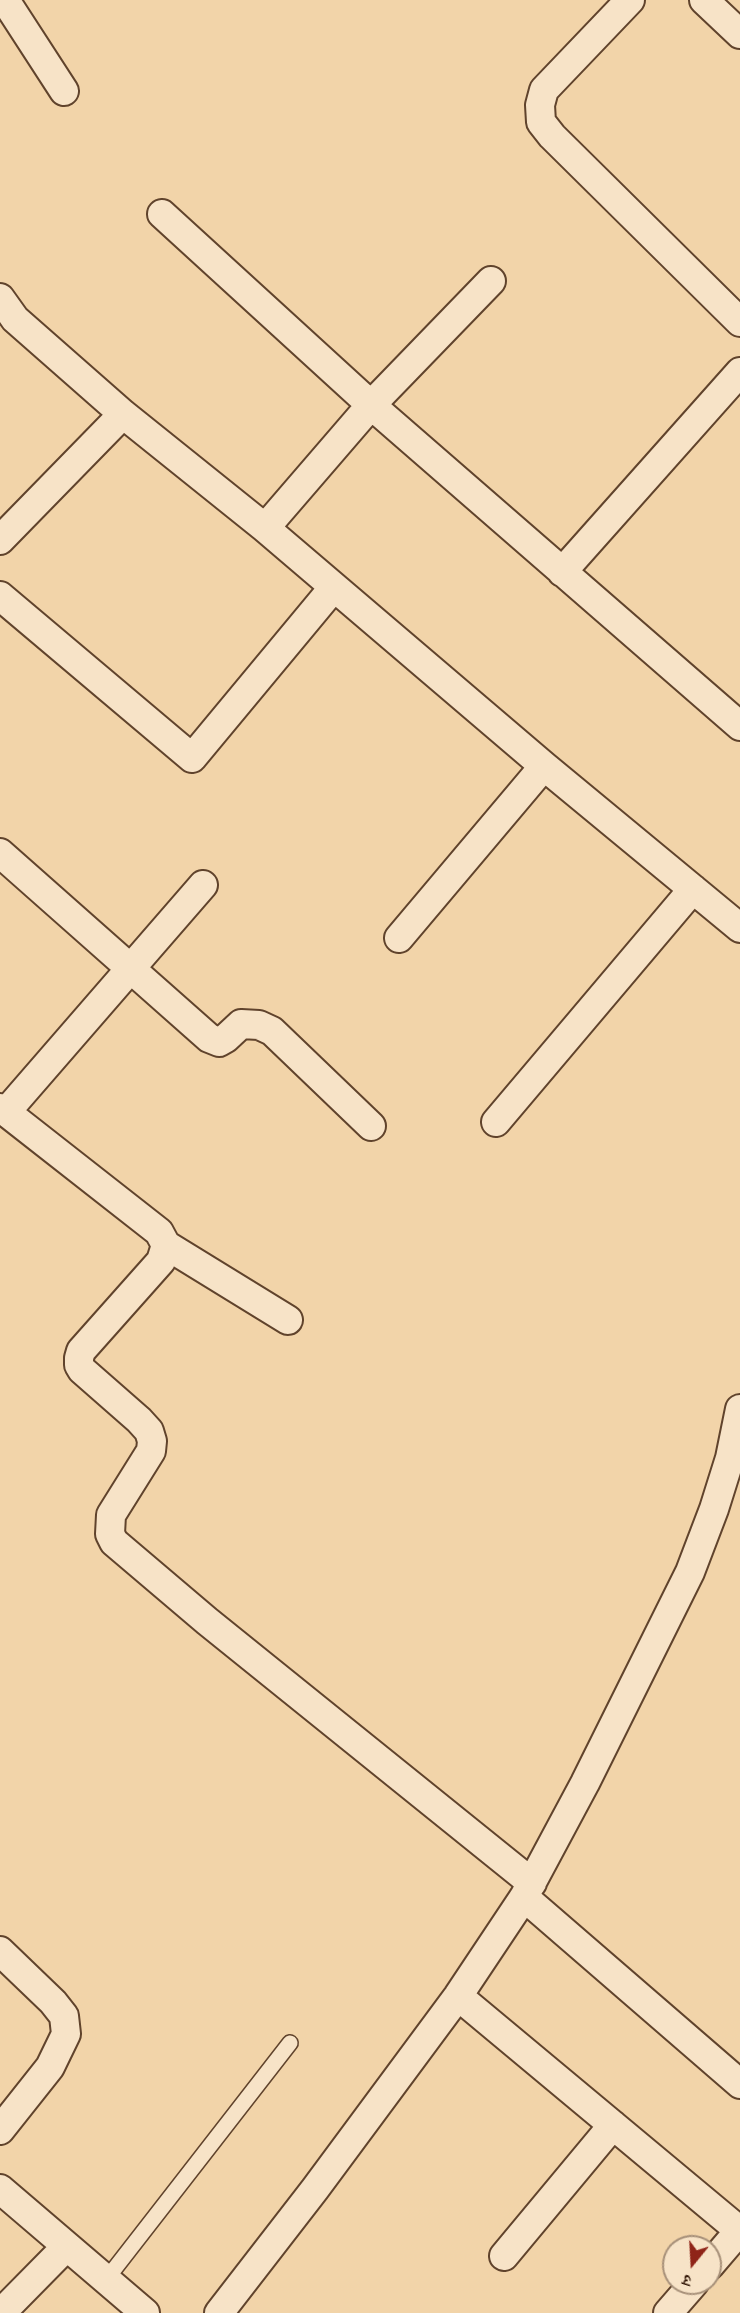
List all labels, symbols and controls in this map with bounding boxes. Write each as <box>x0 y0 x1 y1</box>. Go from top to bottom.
north arrow <box>662 2235 722 2295</box>
text: उ <box>680 2269 694 2291</box>

